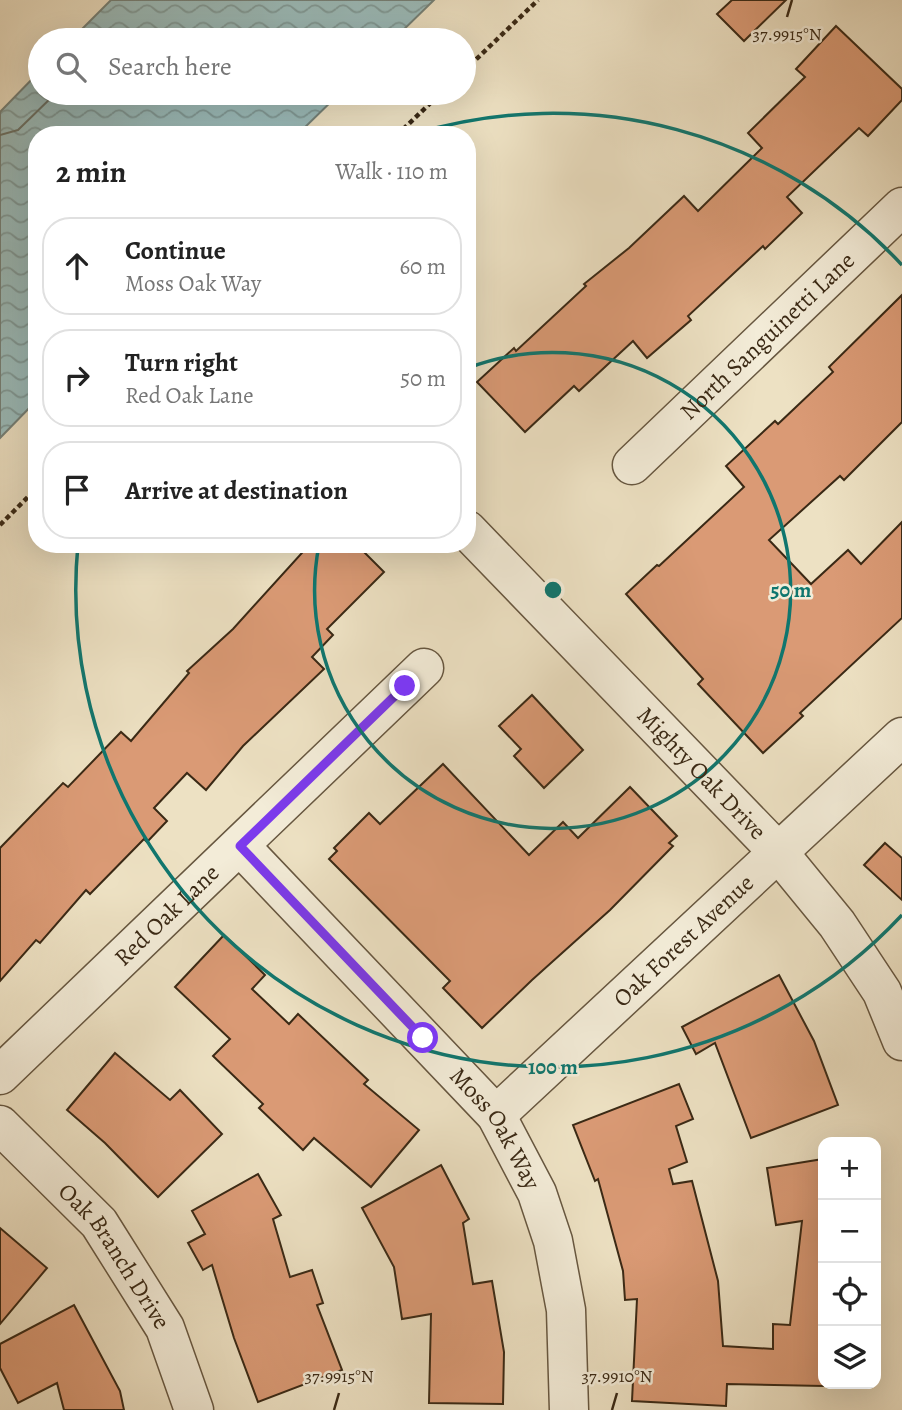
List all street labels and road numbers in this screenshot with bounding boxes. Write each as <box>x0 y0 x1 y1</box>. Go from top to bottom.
street label: North Sanguinetti Lane <box>673 245 862 427</box>
street label: Mighty Oak Drive <box>630 700 774 847</box>
street label: Red Oak Lane <box>107 857 226 973</box>
street label: Oak Forest Avenue <box>606 867 761 1014</box>
street label: Moss Oak Way <box>443 1060 548 1195</box>
street label: Oak Branch Drive <box>51 1176 178 1335</box>

